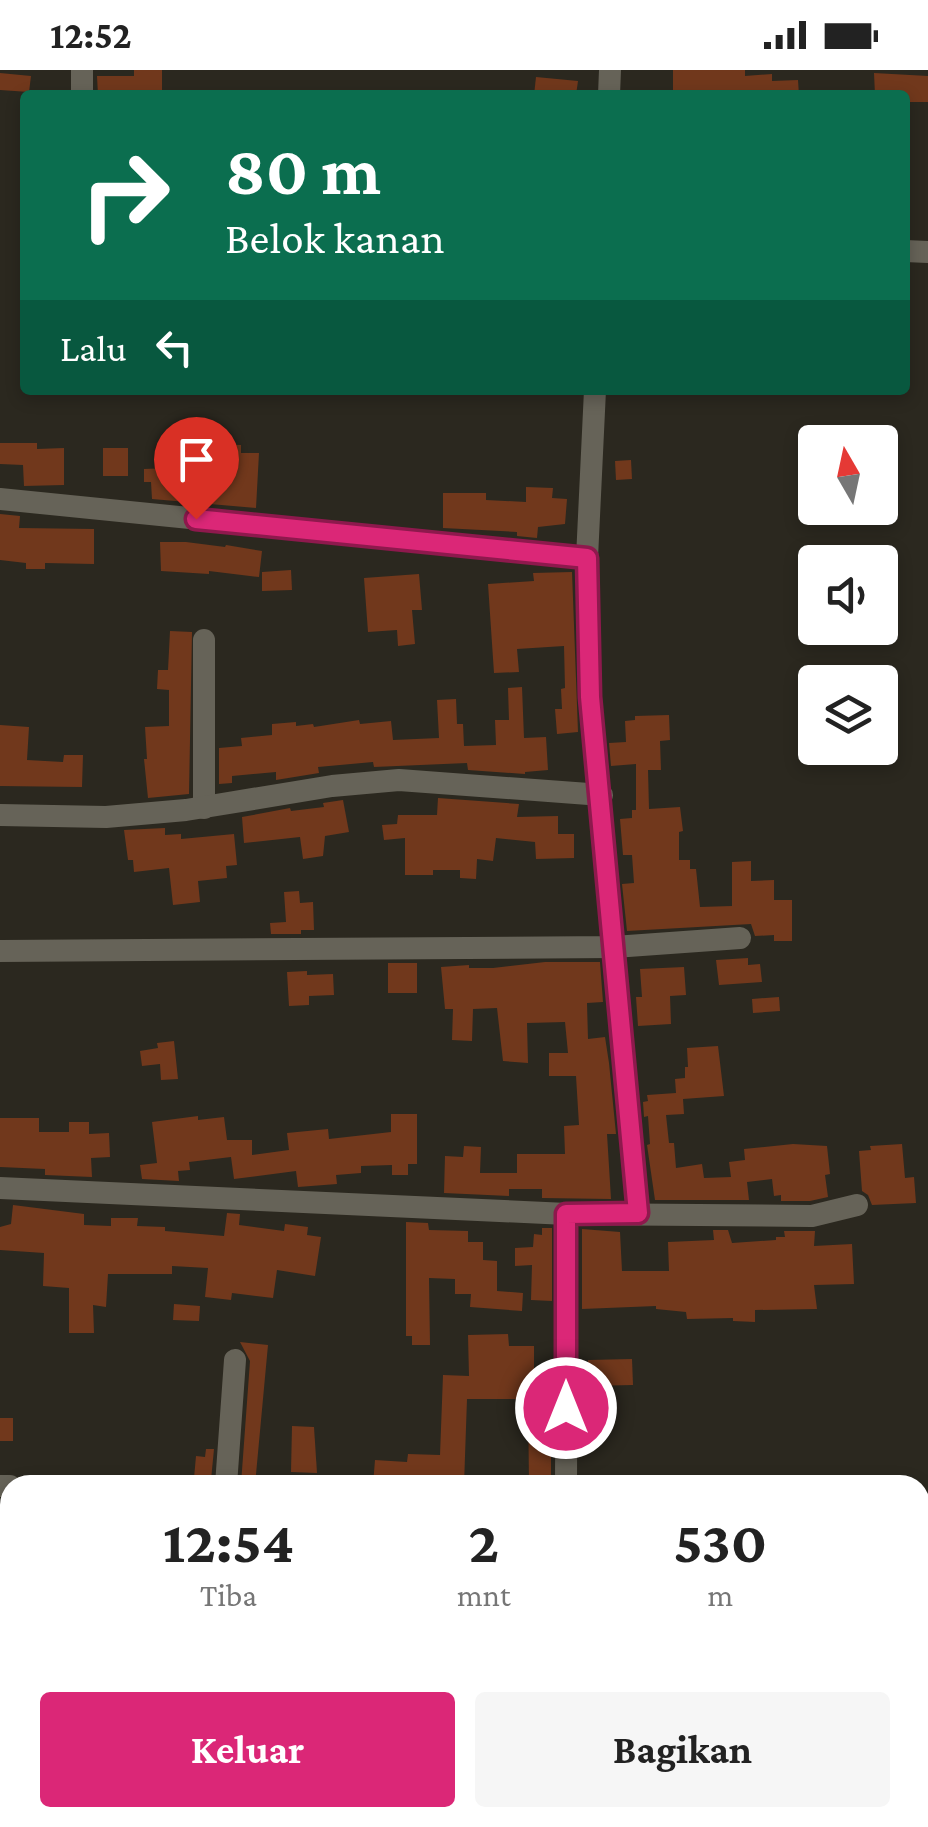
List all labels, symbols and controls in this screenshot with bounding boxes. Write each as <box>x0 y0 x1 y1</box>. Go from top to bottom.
text: 12:52 <box>50 14 132 56</box>
icon: right <box>60 130 190 260</box>
text: 80 m <box>225 131 381 209</box>
text: Belok kanan <box>225 213 445 263</box>
icon: left <box>147 320 202 375</box>
text: Lalu <box>60 327 127 369</box>
pin <box>154 417 239 520</box>
north arrow <box>798 425 898 525</box>
map controls <box>798 425 898 765</box>
icon: arrive <box>169 432 224 487</box>
button: sound <box>798 545 898 645</box>
button: layers <box>798 665 898 765</box>
position arrow <box>514 1356 618 1460</box>
text: 12:54 <box>163 1508 294 1575</box>
text: 2 <box>469 1508 499 1575</box>
text: 530 <box>673 1508 767 1575</box>
text: Tiba <box>200 1577 257 1613</box>
text: mnt <box>457 1577 511 1613</box>
text: m <box>707 1577 733 1613</box>
button: Keluar <box>40 1692 455 1807</box>
button: Bagikan <box>475 1692 890 1807</box>

